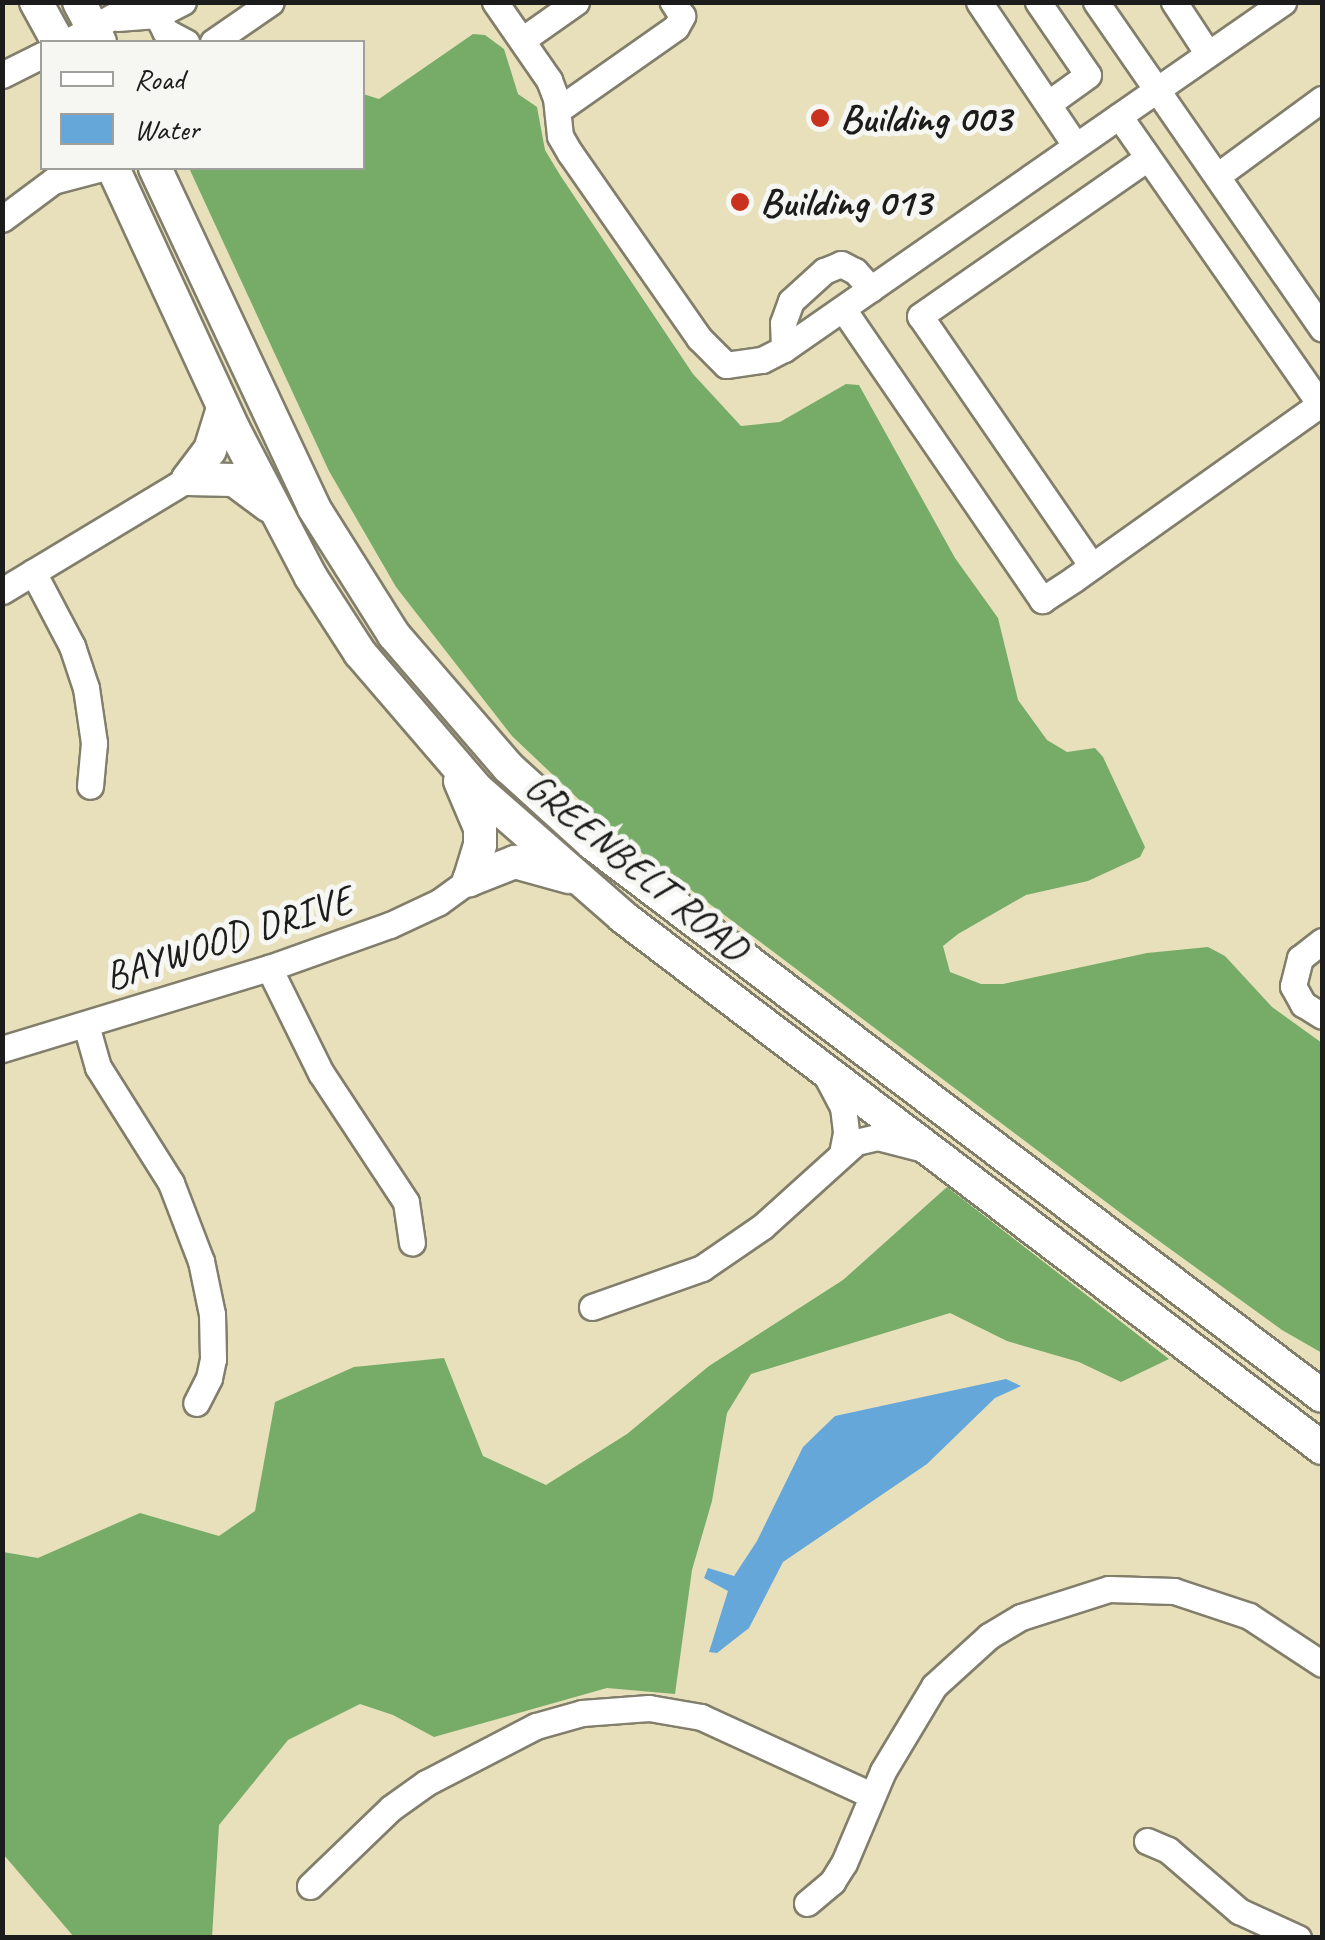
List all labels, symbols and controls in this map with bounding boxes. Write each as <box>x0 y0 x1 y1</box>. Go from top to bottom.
legend <box>40 40 365 170</box>
text: Road <box>134 60 184 98</box>
place label: Building 003 <box>840 94 1011 142</box>
marker: Building 003 <box>809 107 831 129</box>
text: Water <box>134 110 199 148</box>
place label: Building 013 <box>760 178 931 226</box>
marker: Building 013 <box>729 191 751 213</box>
street label: GREENBELT ROAD <box>516 762 758 972</box>
street label: BAYWOOD DRIVE <box>98 875 358 1001</box>

